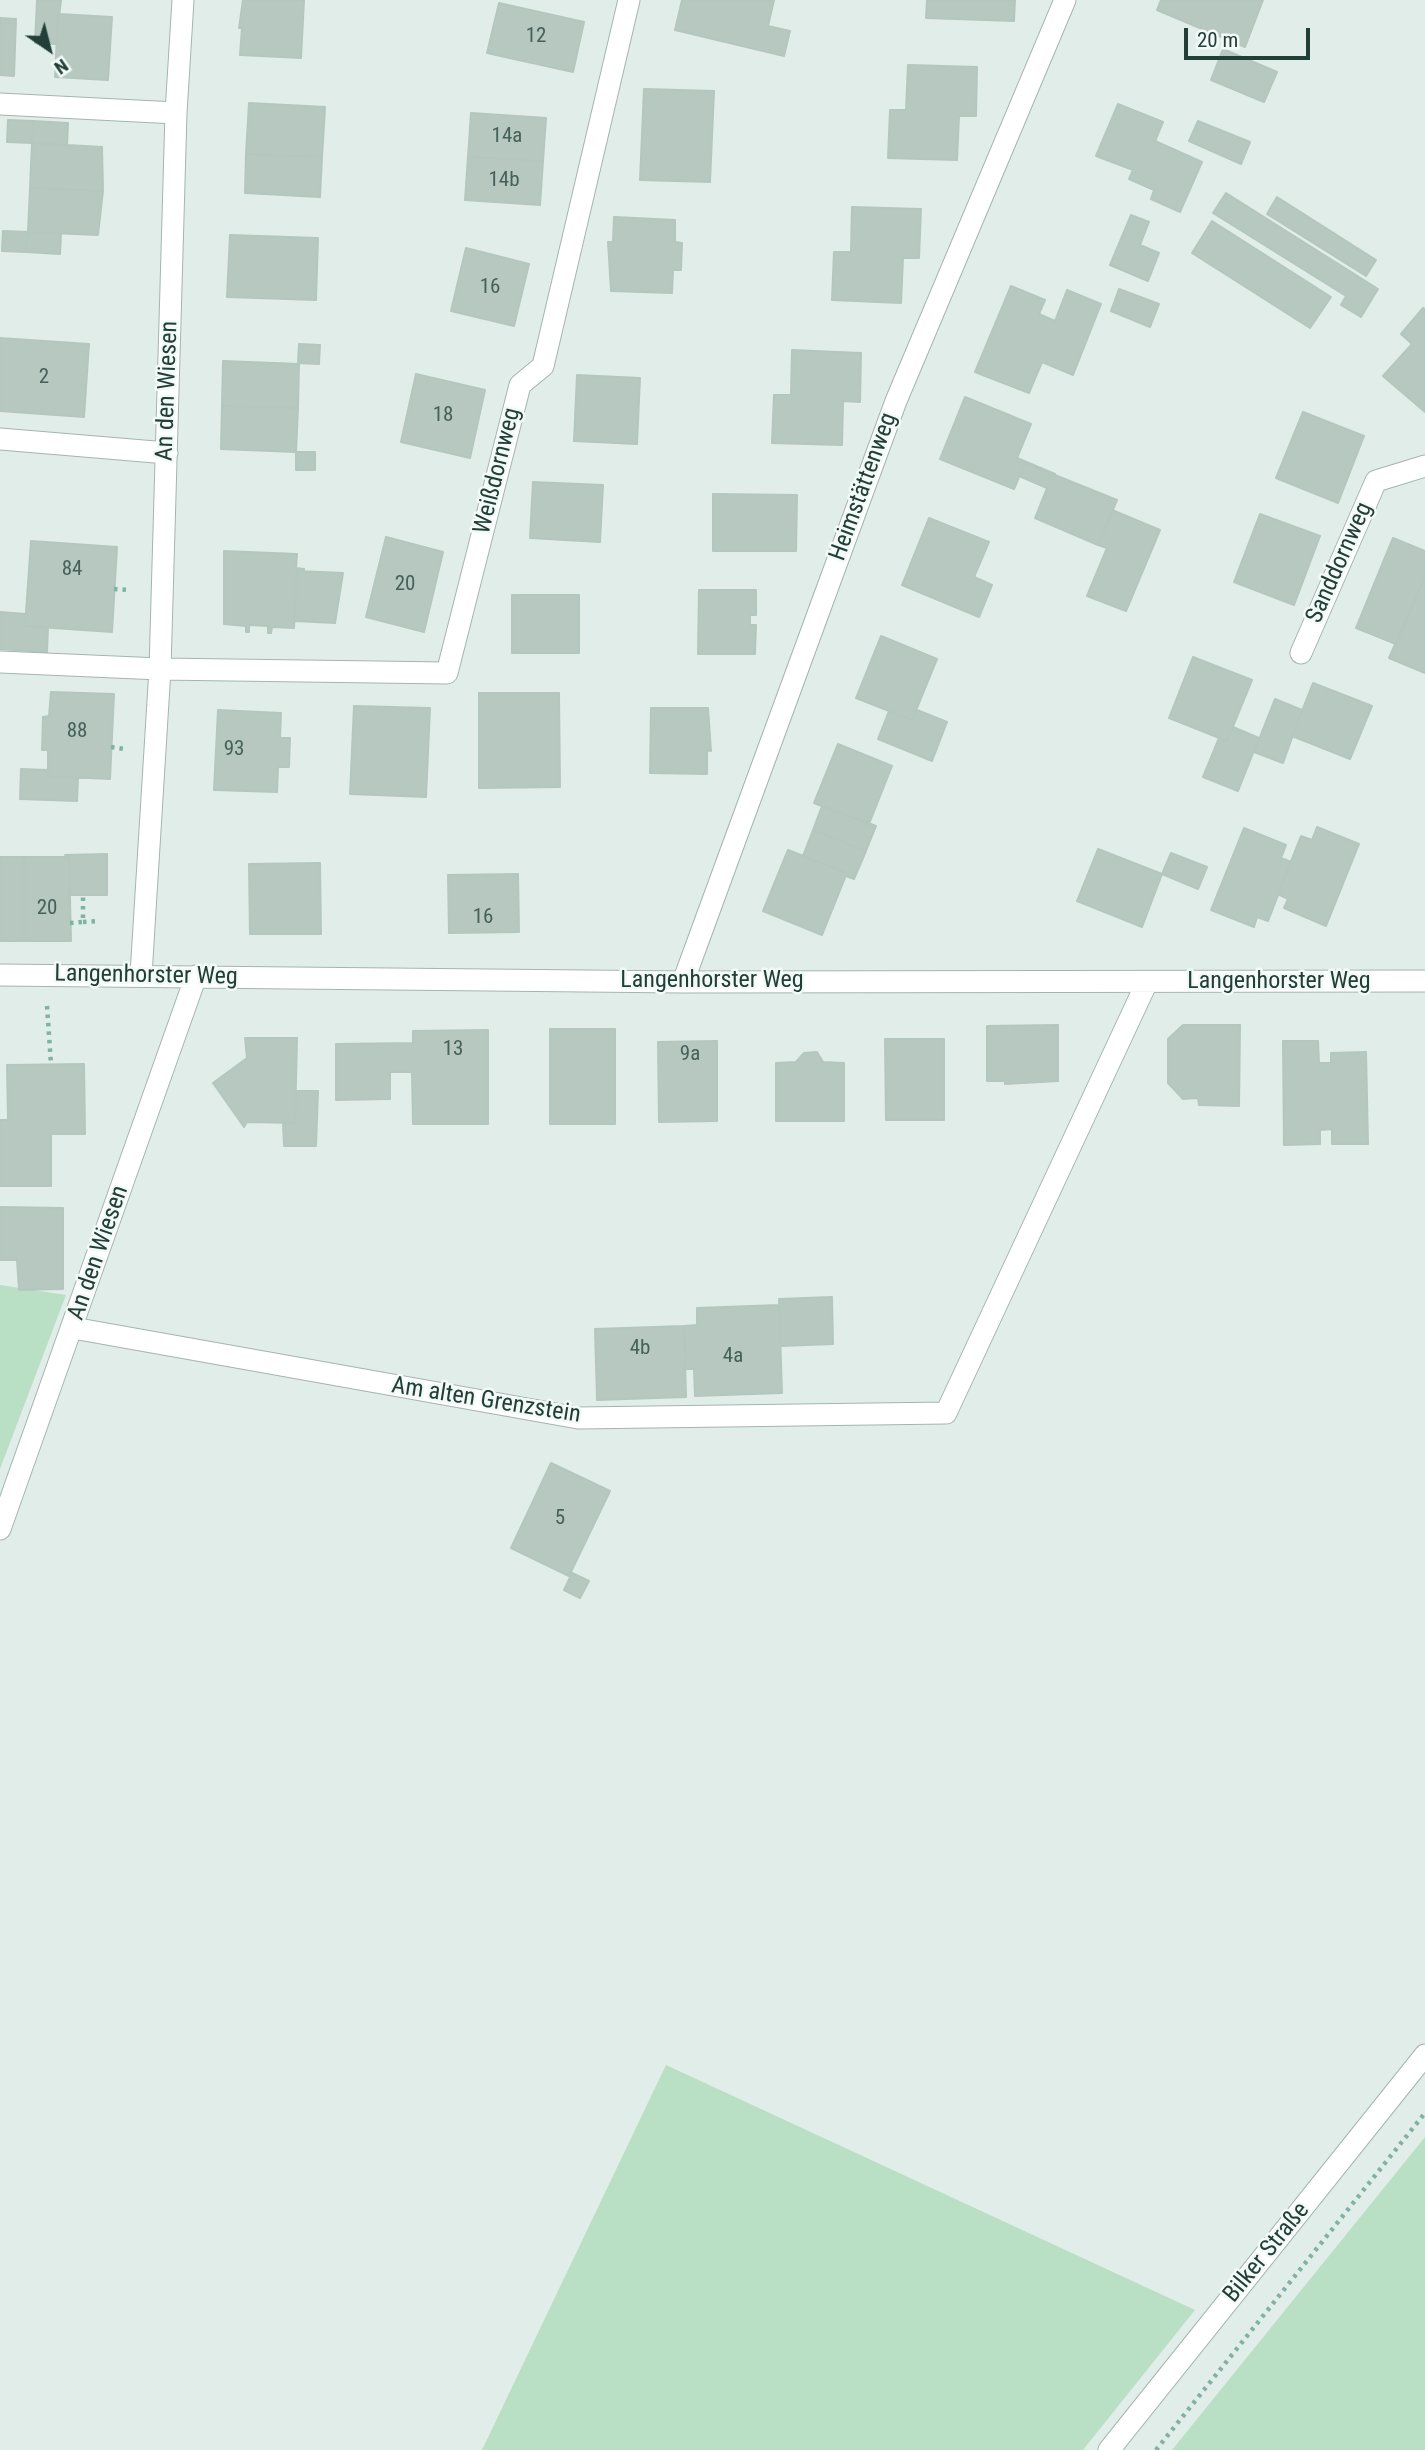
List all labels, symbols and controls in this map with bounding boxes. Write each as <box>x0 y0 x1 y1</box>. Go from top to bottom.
north arrow <box>14 14 84 84</box>
scale bar <box>1187 14 1313 58</box>
house number: 12 <box>526 24 546 50</box>
text: 20 m <box>1197 28 1238 52</box>
text: N <box>50 54 73 79</box>
house number: 14a <box>492 124 522 150</box>
house number: 14b <box>488 168 520 194</box>
house number: 16 <box>480 275 500 301</box>
street label: An den Wiesen <box>151 320 185 462</box>
house number: 2 <box>39 365 49 391</box>
house number: 18 <box>433 403 453 429</box>
street label: Weißdornweg <box>468 405 528 537</box>
street label: Heimstättenweg <box>824 409 904 565</box>
street label: Sanddornweg <box>1301 498 1379 628</box>
house number: 84 <box>62 557 82 583</box>
house number: 20 <box>395 572 415 598</box>
house number: 88 <box>67 719 87 745</box>
house number: 93 <box>224 737 244 763</box>
house number: 20 <box>37 896 57 922</box>
house number: 16 <box>473 905 493 931</box>
street label: Langenhorster Weg <box>54 960 238 992</box>
street label: Langenhorster Weg <box>620 967 804 995</box>
street label: Langenhorster Weg <box>1187 968 1371 996</box>
house number: 13 <box>443 1037 463 1063</box>
house number: 9a <box>680 1042 700 1068</box>
street label: An den Wiesen <box>63 1182 135 1324</box>
house number: 4b <box>630 1336 650 1362</box>
house number: 4a <box>723 1344 743 1370</box>
street label: Am alten Grenzstein <box>389 1372 583 1430</box>
house number: 5 <box>555 1506 565 1532</box>
street label: Bilker Straße <box>1218 2197 1316 2309</box>

